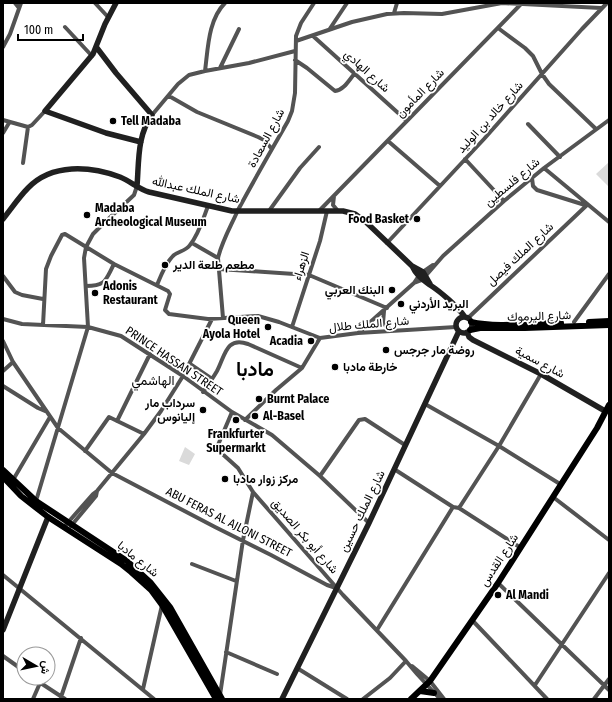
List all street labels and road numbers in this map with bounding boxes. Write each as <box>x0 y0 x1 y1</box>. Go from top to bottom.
street label: شارع الهادي <box>339 47 393 97</box>
street label: شارع المأمون <box>393 65 448 122</box>
street label: شارع خالد بن الوليد <box>454 78 527 157</box>
street label: شارع السعادة <box>245 106 289 171</box>
street label: شارع فلسطين <box>481 155 544 211</box>
street label: شارع الملك عبدالله <box>150 174 241 208</box>
street label: شارع الملك فيصل <box>484 220 558 290</box>
street label: الزهراء <box>290 250 313 283</box>
street label: شارع اليرموك <box>507 308 571 326</box>
street label: شارع الملك طلال <box>328 314 410 336</box>
street label: PRINCE HASSAN STREET <box>123 323 226 399</box>
street label: شارع سمية <box>512 343 567 383</box>
street label: شارع الملك حسين <box>336 468 390 555</box>
street label: ABU FERAS AL AJLONI STREET <box>164 484 295 560</box>
street label: شارع أبو بكر الصديق <box>267 496 341 578</box>
street label: شارع القدس <box>477 531 523 590</box>
street label: شارع مادبا <box>113 538 161 581</box>

